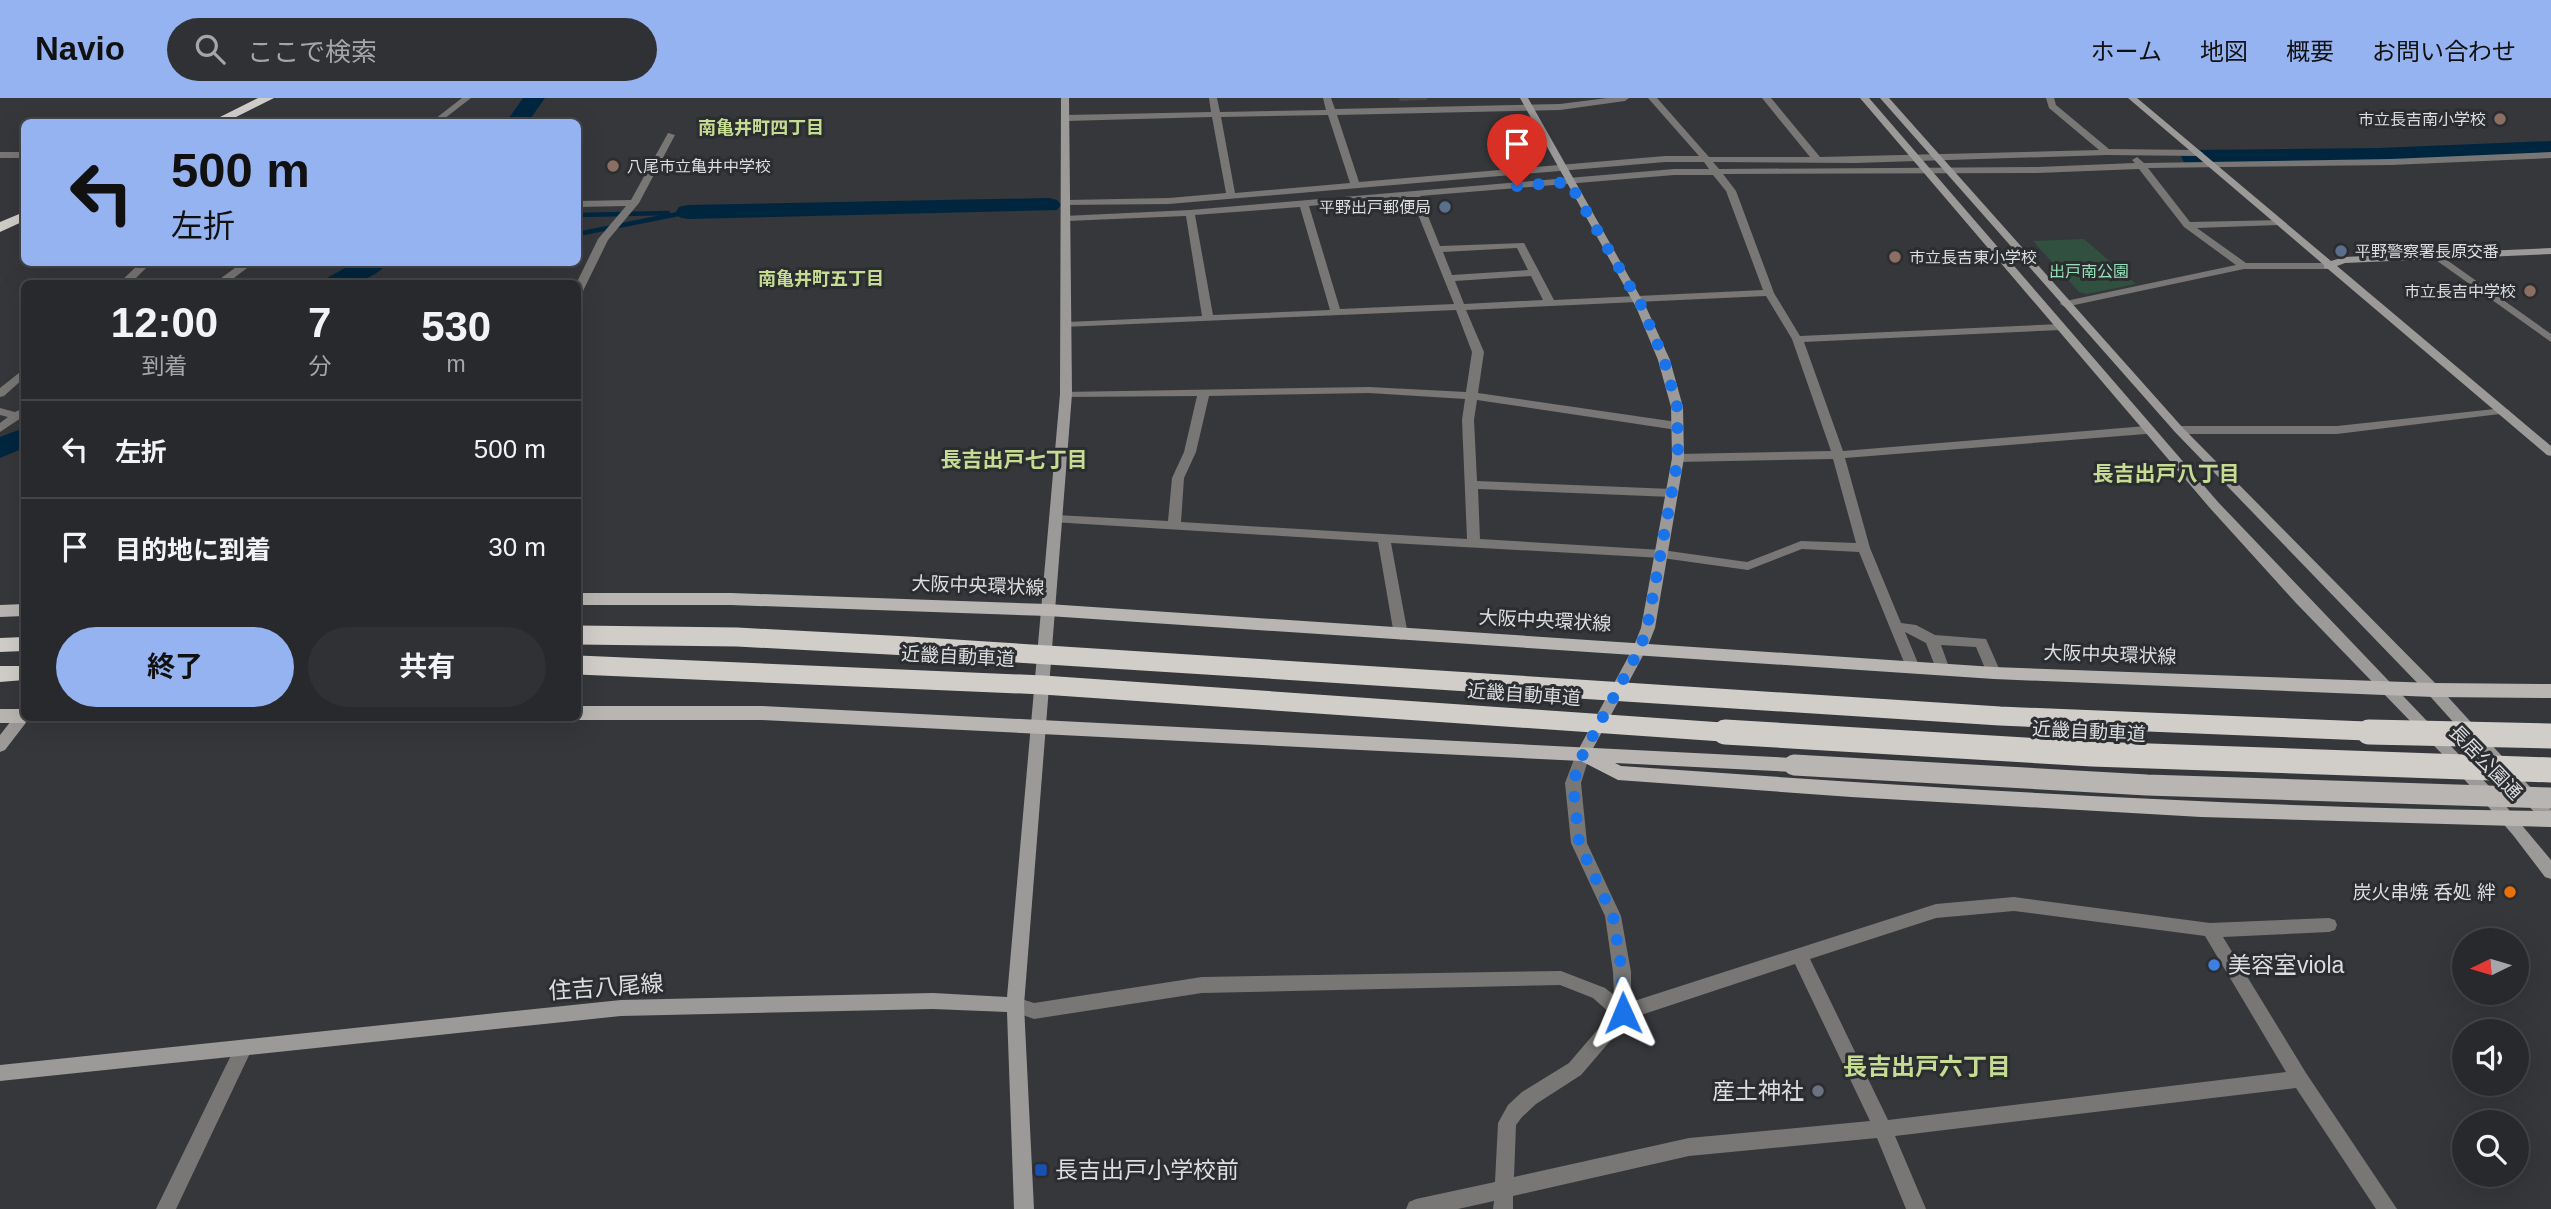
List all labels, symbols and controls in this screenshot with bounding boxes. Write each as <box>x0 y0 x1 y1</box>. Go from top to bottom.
search box <box>167 18 657 81</box>
text: Navio <box>35 30 125 67</box>
icon: search <box>191 30 229 68</box>
text: ここで検索 <box>247 37 377 67</box>
text: ホーム <box>2091 38 2162 65</box>
text: 地図 <box>2200 38 2248 65</box>
text: 概要 <box>2286 38 2334 65</box>
text: お問い合わせ <box>2372 38 2516 65</box>
place label: 市立長吉南小学校 <box>2358 111 2486 128</box>
marker: 市立長吉南小学校 <box>2492 111 2508 127</box>
pin <box>1487 114 1547 186</box>
district label: 南亀井町四丁目 <box>698 117 824 138</box>
icon: arrive <box>1498 125 1536 163</box>
text: 500 m <box>171 143 310 197</box>
icon: left <box>56 147 147 238</box>
marker: 八尾市立亀井中学校 <box>605 158 621 174</box>
place label: 八尾市立亀井中学校 <box>627 158 771 175</box>
place label: 平野出戸郵便局 <box>1319 199 1431 216</box>
marker: 平野出戸郵便局 <box>1437 199 1453 215</box>
text: 左折 <box>171 208 235 244</box>
marker: 平野警察署長原交番 <box>2333 243 2349 259</box>
place label: 平野警察署長原交番 <box>2355 243 2499 260</box>
marker: 市立長吉東小学校 <box>1887 249 1903 265</box>
place label: 市立長吉東小学校 <box>1909 249 2037 266</box>
park label: 出戸南公園 <box>2049 263 2129 280</box>
district label: 南亀井町五丁目 <box>758 268 884 289</box>
place label: 市立長吉中学校 <box>2404 283 2516 300</box>
marker: 市立長吉中学校 <box>2522 283 2538 299</box>
text: 12:00 <box>111 299 218 346</box>
text: 7 <box>308 299 331 346</box>
text: 530 <box>421 303 491 350</box>
text: m <box>447 351 466 377</box>
text: 到着 <box>141 353 187 379</box>
text: 分 <box>308 353 331 379</box>
icon: left <box>56 430 94 468</box>
text: 500 m <box>474 434 546 464</box>
text: 左折 <box>115 437 167 467</box>
district label: 長吉出戸七丁目 <box>941 448 1088 471</box>
district label: 長吉出戸八丁目 <box>2093 462 2240 485</box>
icon: arrive <box>56 528 94 566</box>
text: 30 m <box>488 532 546 562</box>
text: 目的地に到着 <box>115 535 271 565</box>
street label: 大阪中央環状線 <box>911 573 1045 598</box>
street label: 大阪中央環状線 <box>1478 607 1612 634</box>
button: 終了 <box>56 627 294 707</box>
button: 共有 <box>308 627 546 707</box>
street label: 大阪中央環状線 <box>2043 642 2177 667</box>
street label: 近畿自動車道 <box>900 643 1015 670</box>
street label: 近畿自動車道 <box>1466 680 1582 709</box>
street label: 近畿自動車道 <box>2031 718 2146 745</box>
street label: 長居公園通 <box>2445 721 2526 804</box>
place label: 炭火串焼 呑処 絆 <box>2352 882 2496 903</box>
marker: 炭火串焼 呑処 絆 <box>2502 884 2518 900</box>
north arrow <box>2452 928 2529 1004</box>
map controls <box>2452 928 2529 1187</box>
place label: 美容室viola <box>2228 952 2345 978</box>
marker: 美容室viola <box>2206 957 2222 973</box>
street label: 住吉八尾線 <box>548 970 664 1004</box>
position arrow <box>1586 976 1660 1050</box>
button: sound <box>2452 1019 2529 1096</box>
district label: 長吉出戸六丁目 <box>1843 1053 2011 1080</box>
place label: 産土神社 <box>1712 1078 1804 1104</box>
marker: 産土神社 <box>1810 1083 1826 1099</box>
button: search <box>2452 1110 2529 1187</box>
place label: 長吉出戸小学校前 <box>1055 1157 1239 1183</box>
marker: 長吉出戸小学校前 <box>1033 1162 1049 1178</box>

